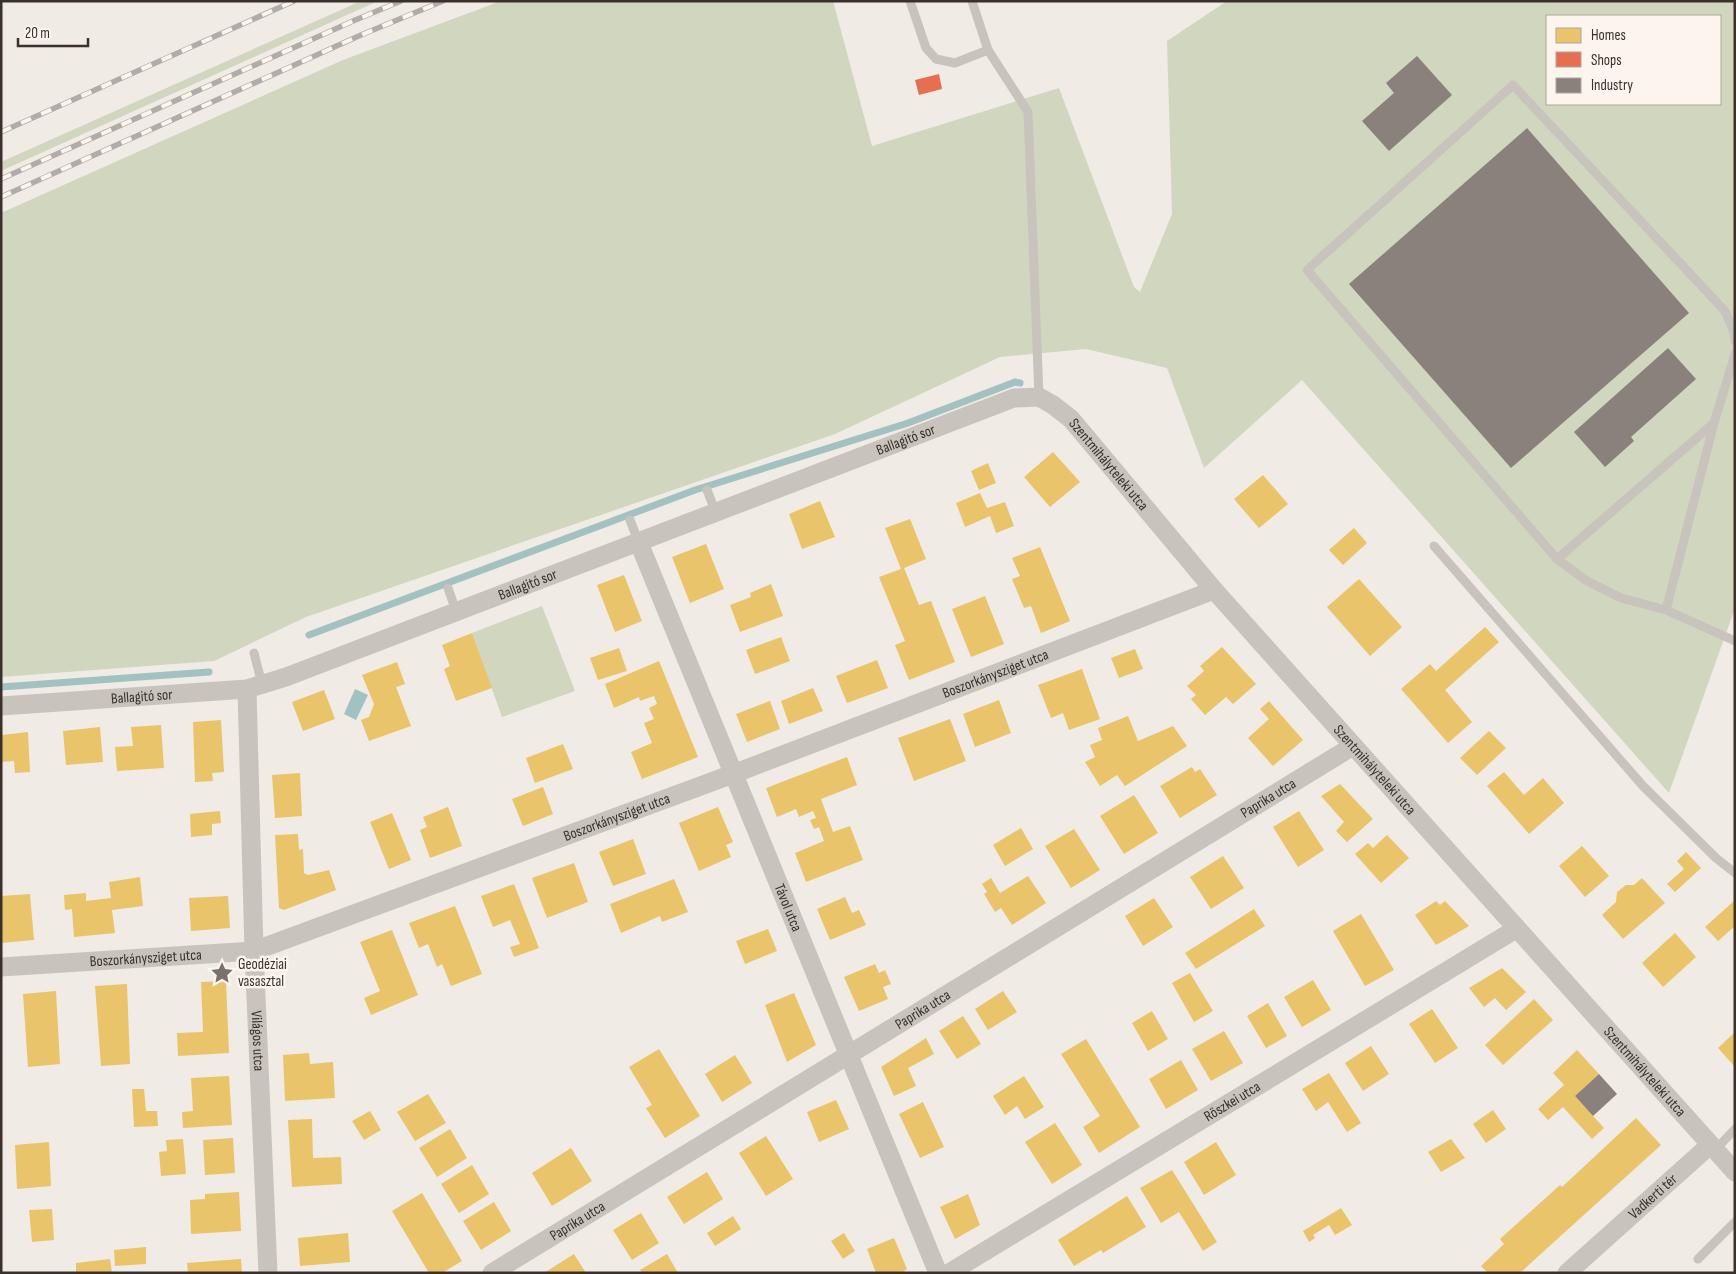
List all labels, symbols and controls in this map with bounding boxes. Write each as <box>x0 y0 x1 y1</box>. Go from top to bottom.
scale bar <box>18 15 88 47</box>
legend <box>1546 15 1721 105</box>
text: 20 m <box>25 24 50 43</box>
text: Homes <box>1591 26 1626 45</box>
text: Shops <box>1591 51 1622 70</box>
text: Industry <box>1591 76 1633 95</box>
street label: Szentmihályteleki utca <box>1065 414 1153 515</box>
street label: Ballagitó sor <box>873 419 939 459</box>
street label: Ballagitó sor <box>495 564 560 604</box>
street label: Boszorkánysziget utca <box>940 645 1051 703</box>
street label: Ballagitó sor <box>110 685 174 708</box>
street label: Szentmihályteleki utca <box>1330 721 1420 819</box>
street label: Paprika utca <box>1237 774 1300 822</box>
street label: Boszorkánysziget utca <box>561 789 673 845</box>
street label: Távol utca <box>770 881 807 935</box>
street label: Boszorkánysziget utca <box>89 945 203 971</box>
place label: Geodéziai vasasztal <box>238 955 287 991</box>
place icon: Geodéziai vasasztal <box>209 960 235 986</box>
street label: Paprika utca <box>892 985 954 1034</box>
street label: Világos utca <box>247 1010 269 1072</box>
street label: Szentmihályteleki utca <box>1600 1022 1690 1121</box>
street label: Röszkei utca <box>1200 1077 1264 1126</box>
street label: Vadkerti tér <box>1624 1169 1681 1223</box>
street label: Paprika utca <box>546 1197 609 1245</box>

